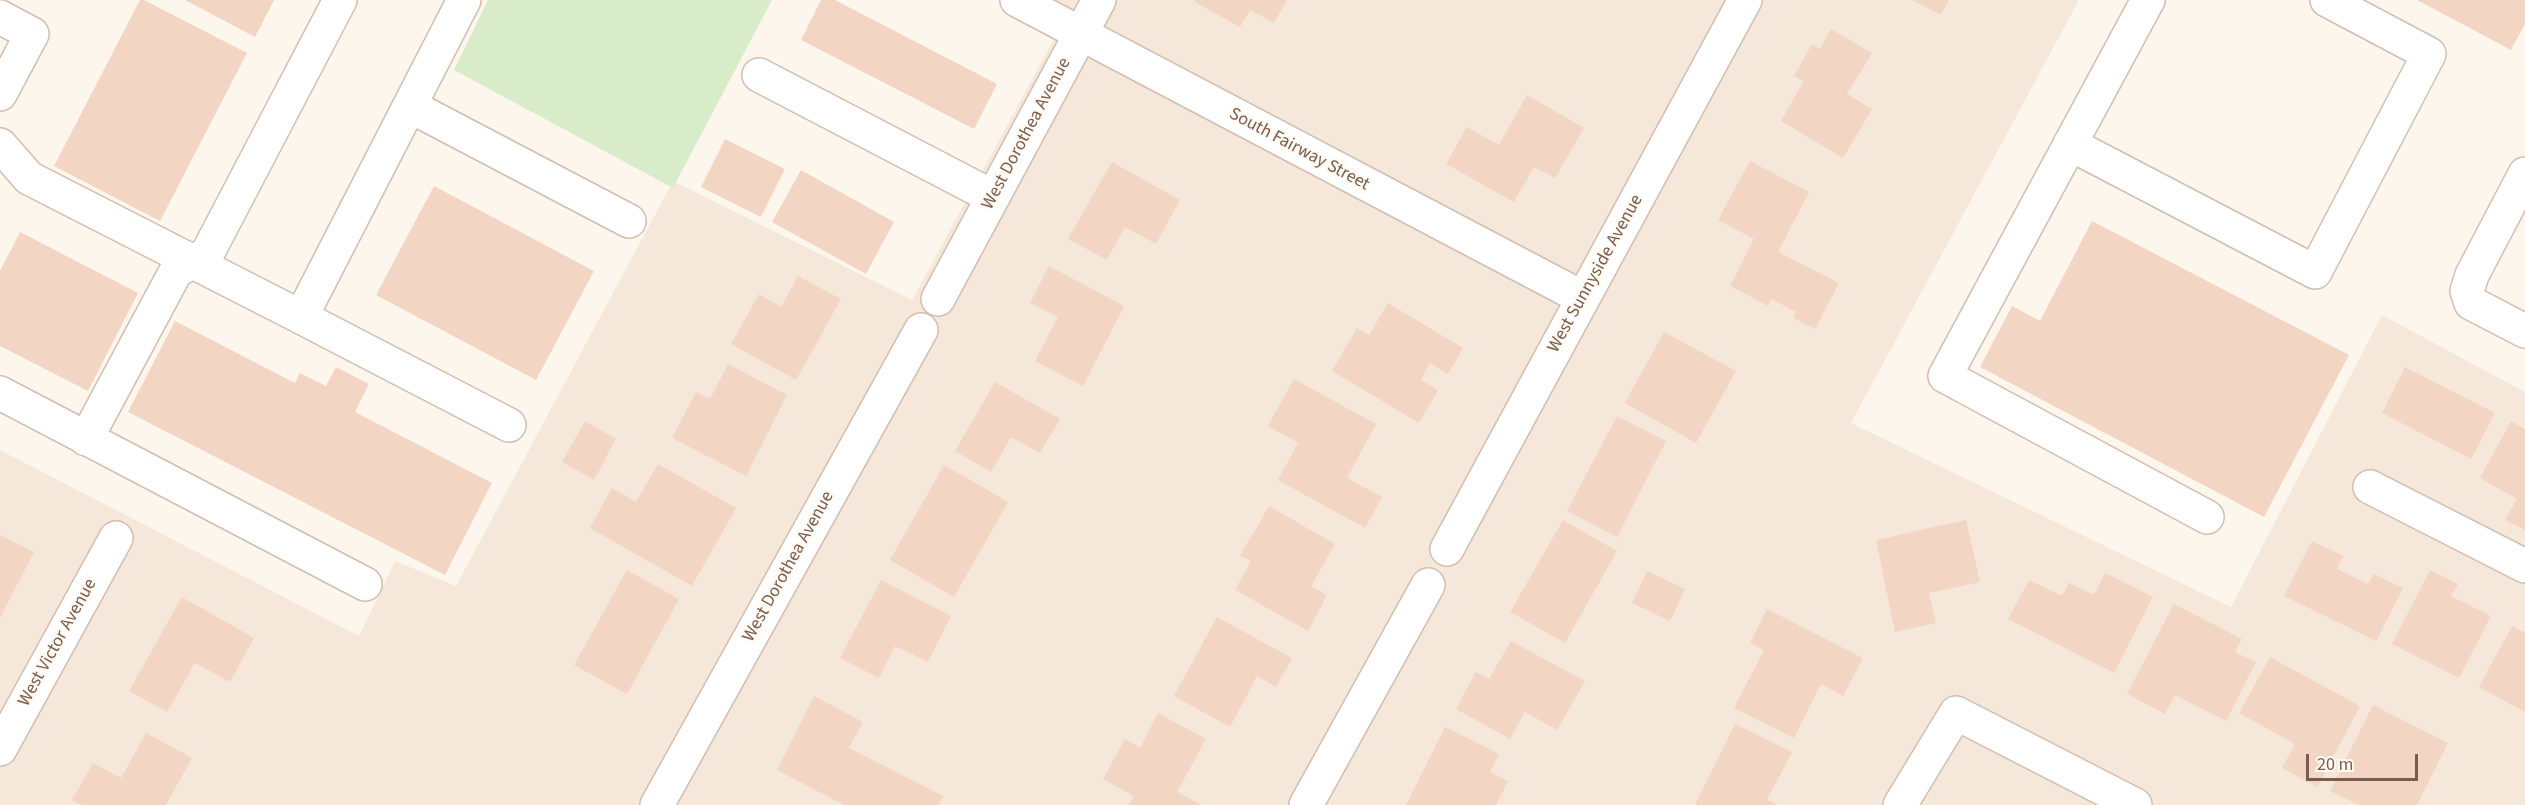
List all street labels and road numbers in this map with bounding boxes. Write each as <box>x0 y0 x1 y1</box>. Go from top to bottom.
street label: West Dorothea Avenue <box>978 54 1076 214</box>
street label: South Fairway Street <box>1225 104 1373 196</box>
street label: West Sunnyside Avenue <box>1544 191 1648 357</box>
street label: West Dorothea Avenue <box>739 488 839 646</box>
street label: West Victor Avenue <box>14 575 102 711</box>

